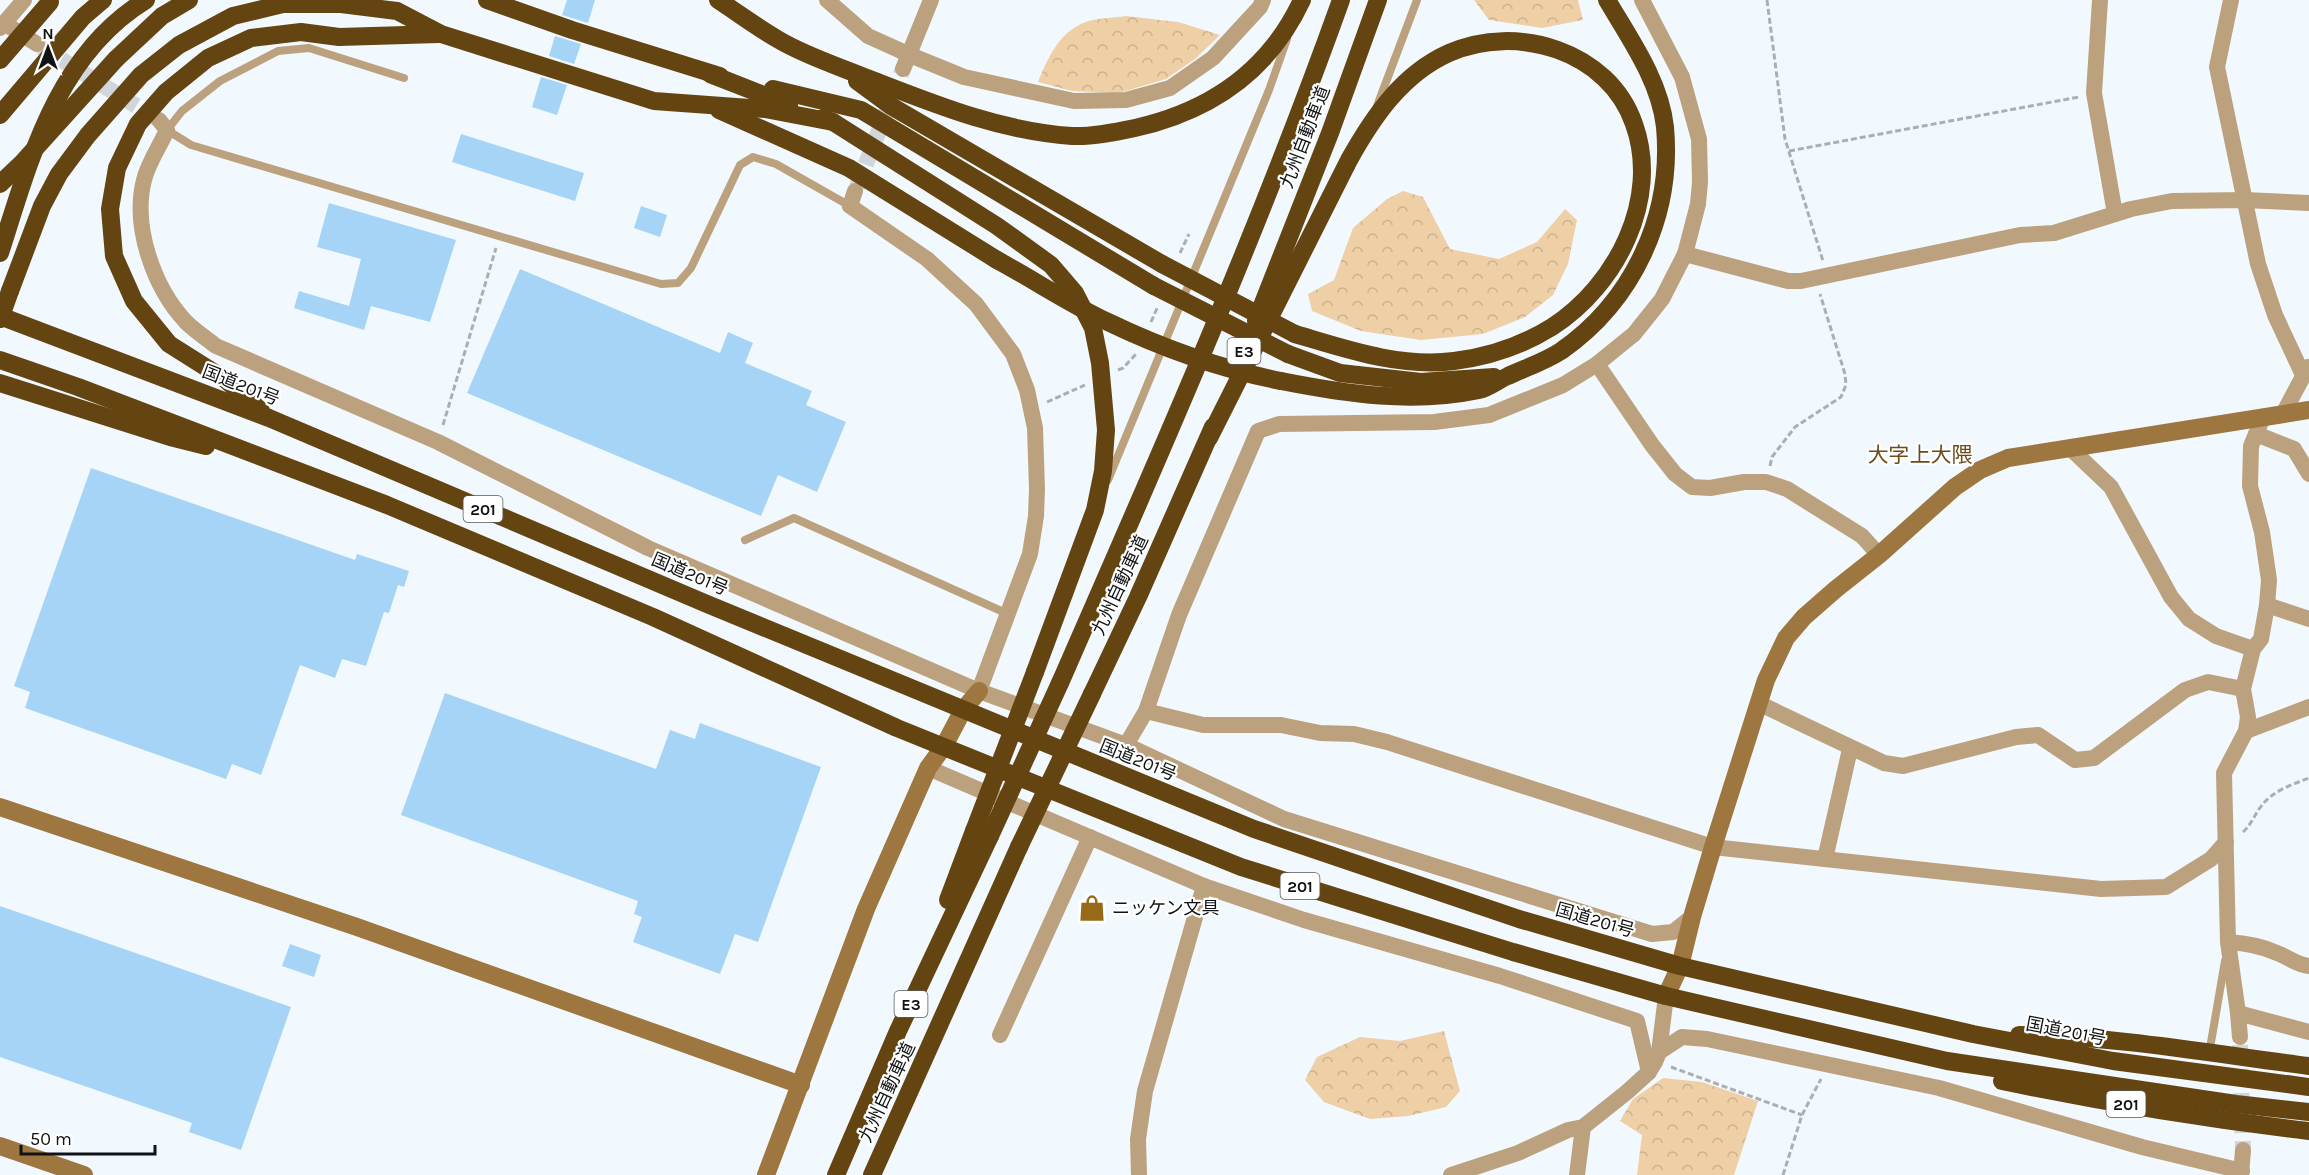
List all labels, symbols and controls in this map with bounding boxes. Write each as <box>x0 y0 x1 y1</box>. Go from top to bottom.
north arrow <box>18 18 78 78</box>
text: N <box>42 24 54 43</box>
street label: 九州自動車道 <box>1275 83 1335 191</box>
road number: E3 <box>1228 338 1260 364</box>
street label: 国道201号 <box>199 360 283 410</box>
district label: 大字上大隈 <box>1868 443 1973 467</box>
road number: 201 <box>464 496 502 522</box>
street label: 九州自動車道 <box>1087 531 1153 639</box>
street label: 国道201号 <box>648 548 732 600</box>
street label: 国道201号 <box>1096 735 1180 785</box>
road number: 201 <box>1280 873 1320 899</box>
shop icon: ニッケン文具 <box>1077 893 1107 923</box>
place label: ニッケン文具 <box>1112 897 1219 919</box>
street label: 国道201号 <box>1553 898 1637 942</box>
road number: E3 <box>894 991 928 1017</box>
street label: 国道201号 <box>2024 1012 2108 1050</box>
street label: 九州自動車道 <box>854 1038 920 1146</box>
road number: 201 <box>2106 1091 2146 1117</box>
scale bar <box>21 1118 154 1156</box>
text: 50 m <box>30 1128 72 1150</box>

